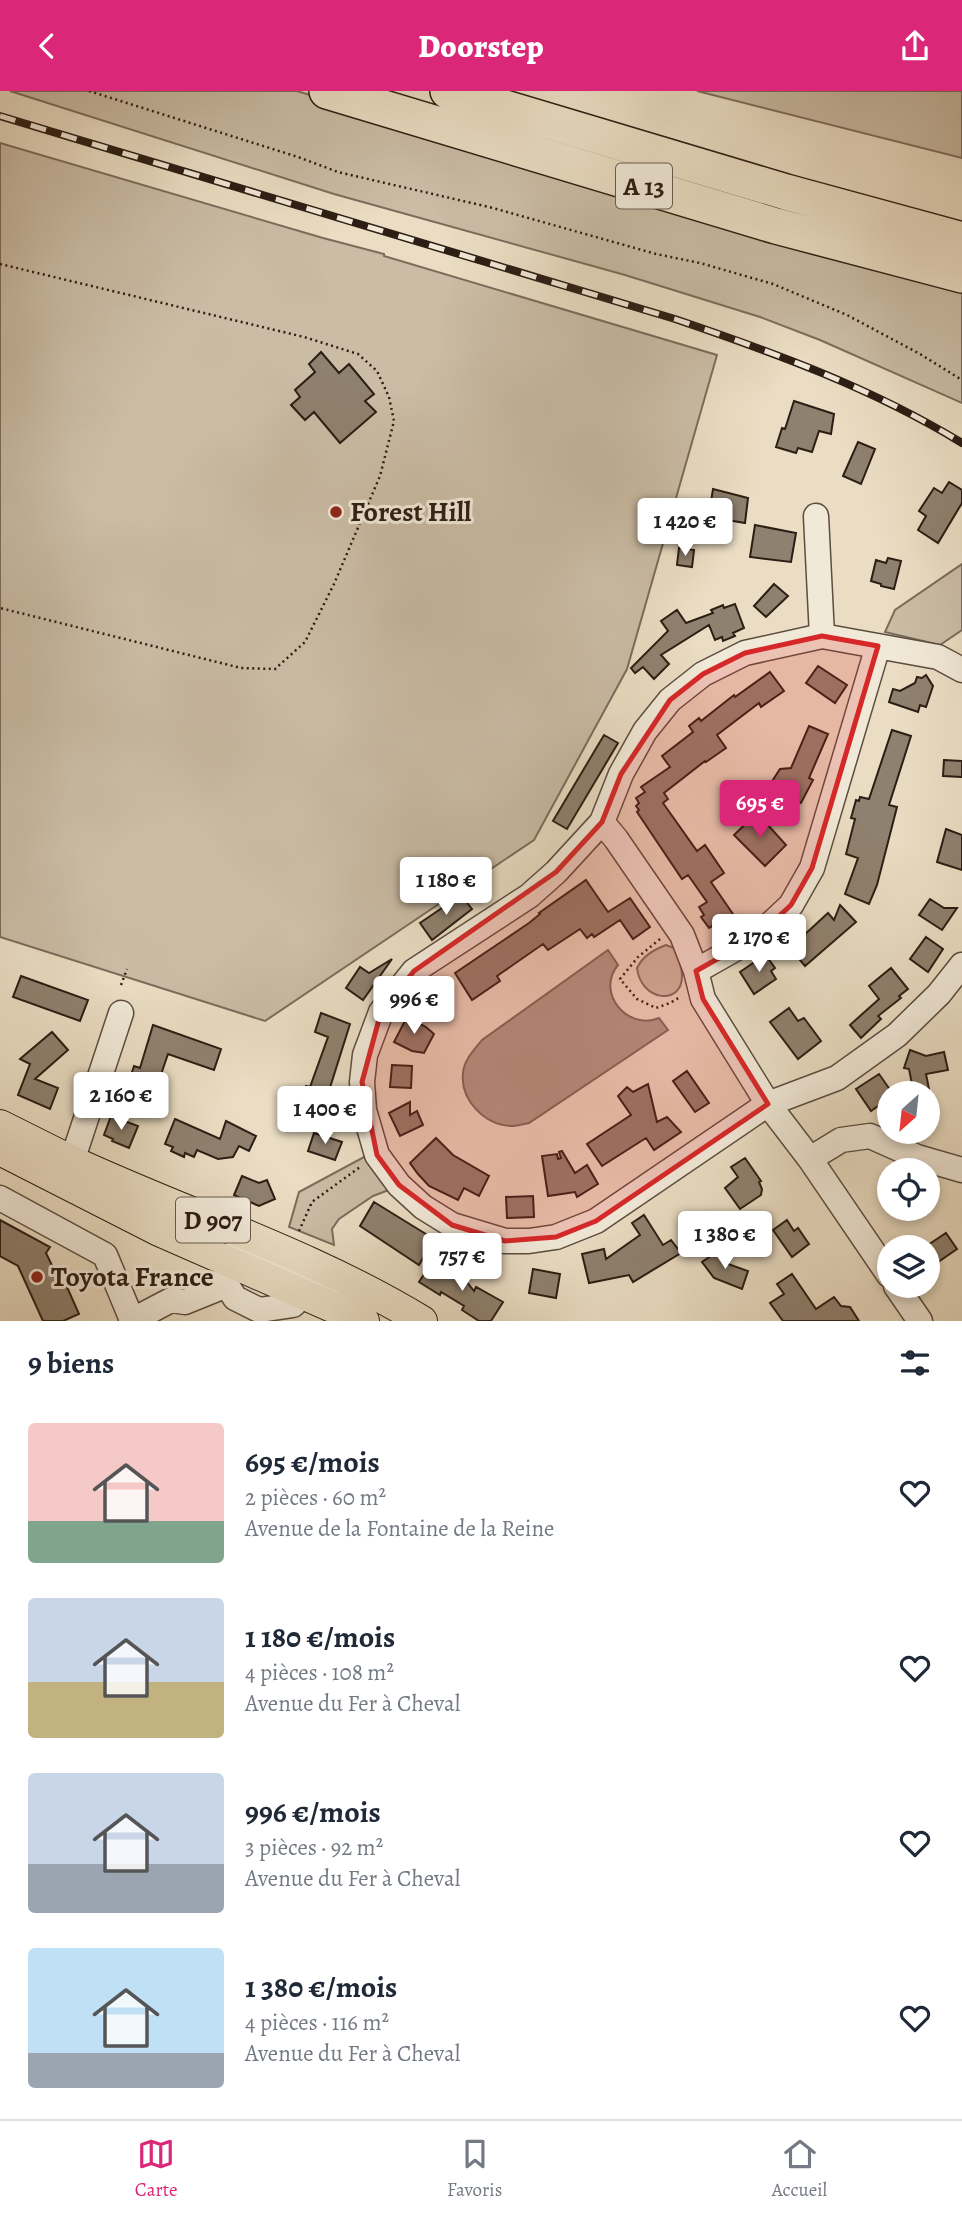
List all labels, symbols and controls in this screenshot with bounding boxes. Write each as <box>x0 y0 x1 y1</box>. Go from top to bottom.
text: Doorstep <box>418 24 544 68</box>
icon: back <box>28 27 66 65</box>
icon: share <box>896 27 934 65</box>
road number: A 13 <box>616 163 672 209</box>
place label: Forest Hill <box>350 493 472 531</box>
pin: 1 420 € <box>620 498 750 558</box>
marker: Forest Hill <box>328 504 344 520</box>
text: 1 420 € <box>654 505 716 536</box>
pin: 695 € <box>711 781 809 840</box>
text: 695 € <box>736 787 784 818</box>
pin: 1 180 € <box>381 857 511 917</box>
text: 1 180 € <box>416 864 476 895</box>
pin: 2 170 € <box>694 915 824 974</box>
text: 2 170 € <box>728 921 790 952</box>
pin: 996 € <box>365 977 463 1036</box>
text: 996 € <box>389 983 439 1014</box>
pin: 2 160 € <box>56 1073 186 1132</box>
text: 2 160 € <box>90 1079 152 1110</box>
north arrow <box>877 1081 940 1145</box>
map controls <box>877 1081 940 1298</box>
pin: 1 400 € <box>260 1087 390 1146</box>
text: 1 400 € <box>293 1093 357 1124</box>
button: locate <box>877 1158 940 1221</box>
road number: D 907 <box>176 1197 250 1243</box>
pin: 1 380 € <box>660 1211 790 1271</box>
text: 1 380 € <box>694 1218 756 1249</box>
pin: 757 € <box>413 1233 511 1293</box>
button: layers <box>877 1235 940 1298</box>
text: 757 € <box>439 1240 485 1271</box>
place label: Toyota France <box>51 1258 214 1296</box>
marker: Toyota France <box>29 1269 45 1285</box>
text: 9 biens <box>28 1343 114 1383</box>
icon: filters <box>896 1344 934 1382</box>
text: 695 €/mois <box>245 1442 380 1482</box>
icon: home <box>84 1451 168 1535</box>
icon: heart <box>896 1474 934 1512</box>
text: 2 pièces · 60 m² <box>245 1482 386 1513</box>
text: Avenue de la Fontaine de la Reine <box>245 1513 554 1544</box>
text: 1 180 €/mois <box>245 1617 395 1657</box>
icon: home <box>84 1626 168 1710</box>
icon: heart <box>896 1649 934 1687</box>
text: 4 pièces · 108 m² <box>245 1657 394 1688</box>
text: Avenue du Fer à Cheval <box>245 1688 460 1719</box>
text: 996 €/mois <box>245 1792 381 1832</box>
icon: home <box>84 1801 168 1885</box>
icon: heart <box>896 1824 934 1862</box>
text: 3 pièces · 92 m² <box>245 1832 383 1863</box>
text: Avenue du Fer à Cheval <box>245 1863 460 1894</box>
text: 1 380 €/mois <box>245 1967 397 2007</box>
icon: home <box>84 1976 168 2060</box>
icon: heart <box>896 1999 934 2037</box>
text: 4 pièces · 116 m² <box>245 2007 389 2038</box>
text: Avenue du Fer à Cheval <box>245 2038 460 2069</box>
tab: Carte <box>135 2135 178 2203</box>
tab: Favoris <box>447 2135 502 2203</box>
tab: Accueil <box>772 2135 827 2203</box>

